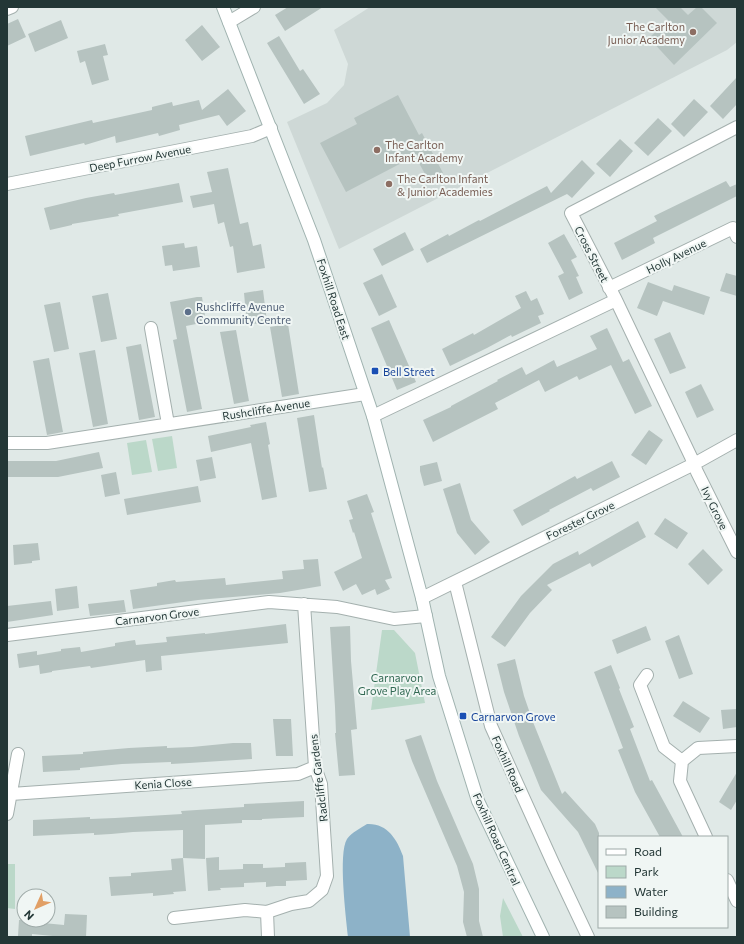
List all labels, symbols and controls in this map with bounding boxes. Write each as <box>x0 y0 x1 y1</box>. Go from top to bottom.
place label: The Carlton Junior Academy <box>608 20 685 47</box>
marker: The Carlton Junior Academy <box>688 27 698 37</box>
place label: The Carlton Infant Academy <box>385 138 463 164</box>
street label: Deep Furrow Avenue <box>88 142 192 174</box>
marker: The Carlton Infant Academy <box>372 145 382 155</box>
place label: The Carlton Infant & Junior Academies <box>397 172 493 199</box>
marker: The Carlton Infant & Junior Academies <box>384 179 394 189</box>
street label: Cross Street <box>572 224 612 285</box>
street label: Holly Avenue <box>644 236 708 276</box>
street label: Foxhill Road East <box>315 257 353 342</box>
place label: Rushcliffe Avenue Community Centre <box>196 300 291 326</box>
marker: Rushcliffe Avenue Community Centre <box>183 307 193 317</box>
place label: Bell Street <box>383 365 435 378</box>
marker: Bell Street <box>370 366 380 376</box>
street label: Rushcliffe Avenue <box>221 396 311 422</box>
street label: Ivy Grove <box>699 484 731 532</box>
street label: Forester Grove <box>544 498 616 542</box>
street label: Carnarvon Grove <box>114 604 200 628</box>
park label: Carnarvon Grove Play Area <box>358 671 436 697</box>
place label: Carnarvon Grove <box>471 710 556 723</box>
marker: Carnarvon Grove <box>458 711 468 721</box>
street label: Radcliffe Gardens <box>306 733 330 823</box>
street label: Foxhill Road <box>490 734 526 794</box>
street label: Kenia Close <box>134 775 192 791</box>
street label: Foxhill Road Central <box>471 791 523 887</box>
legend <box>598 836 728 928</box>
text: Road <box>634 844 662 858</box>
text: Park <box>634 864 660 878</box>
text: Water <box>634 884 668 898</box>
north arrow <box>16 888 56 928</box>
text: Building <box>634 904 678 918</box>
text: N <box>21 908 36 923</box>

